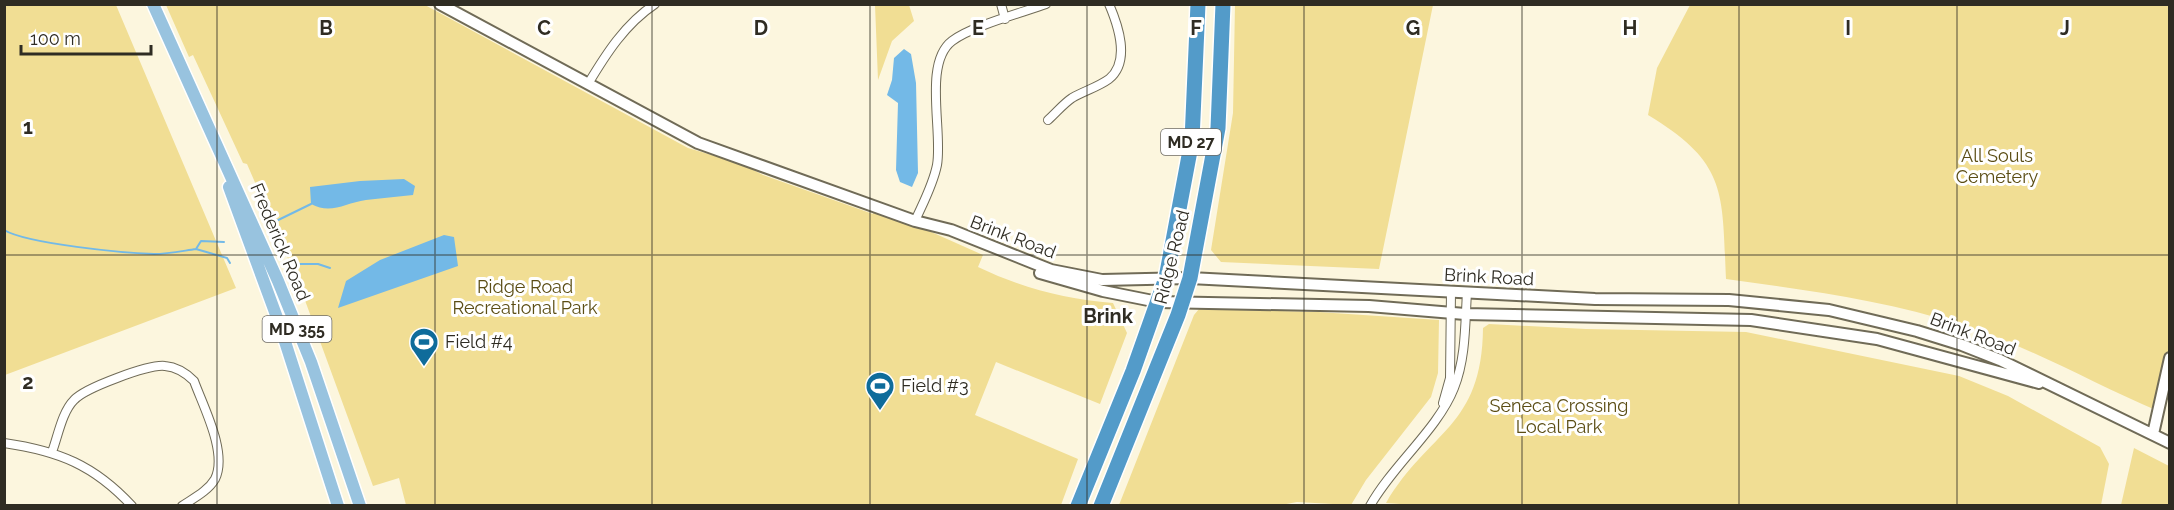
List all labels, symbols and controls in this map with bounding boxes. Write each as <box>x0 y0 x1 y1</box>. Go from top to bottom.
text: B <box>319 16 333 40</box>
text: C <box>537 16 551 40</box>
text: D <box>754 16 768 40</box>
text: E <box>972 16 984 40</box>
text: F <box>1190 16 1202 40</box>
text: G <box>1406 16 1420 40</box>
text: H <box>1623 16 1637 40</box>
text: I <box>1845 16 1851 40</box>
text: J <box>2060 16 2070 40</box>
scale bar <box>21 18 152 56</box>
text: 100 m <box>30 28 81 49</box>
text: 1 <box>23 115 33 139</box>
road number: MD 27 <box>1161 129 1221 155</box>
park label: All Souls Cemetery <box>1956 145 2038 187</box>
street label: Frederick Road <box>246 180 315 304</box>
street label: Ridge Road <box>1150 208 1193 306</box>
street label: Brink Road <box>967 211 1059 262</box>
street label: Brink Road <box>1444 264 1535 289</box>
park label: Ridge Road Recreational Park <box>453 276 598 318</box>
district label: Brink <box>1083 304 1134 328</box>
street label: Brink Road <box>1927 308 2019 359</box>
road number: MD 355 <box>262 316 332 342</box>
sports icon: Field #4 <box>408 326 440 368</box>
place label: Field #4 <box>445 331 513 352</box>
text: 2 <box>22 370 34 394</box>
sports icon: Field #3 <box>864 370 896 412</box>
place label: Field #3 <box>901 375 969 396</box>
park label: Seneca Crossing Local Park <box>1490 395 1628 437</box>

